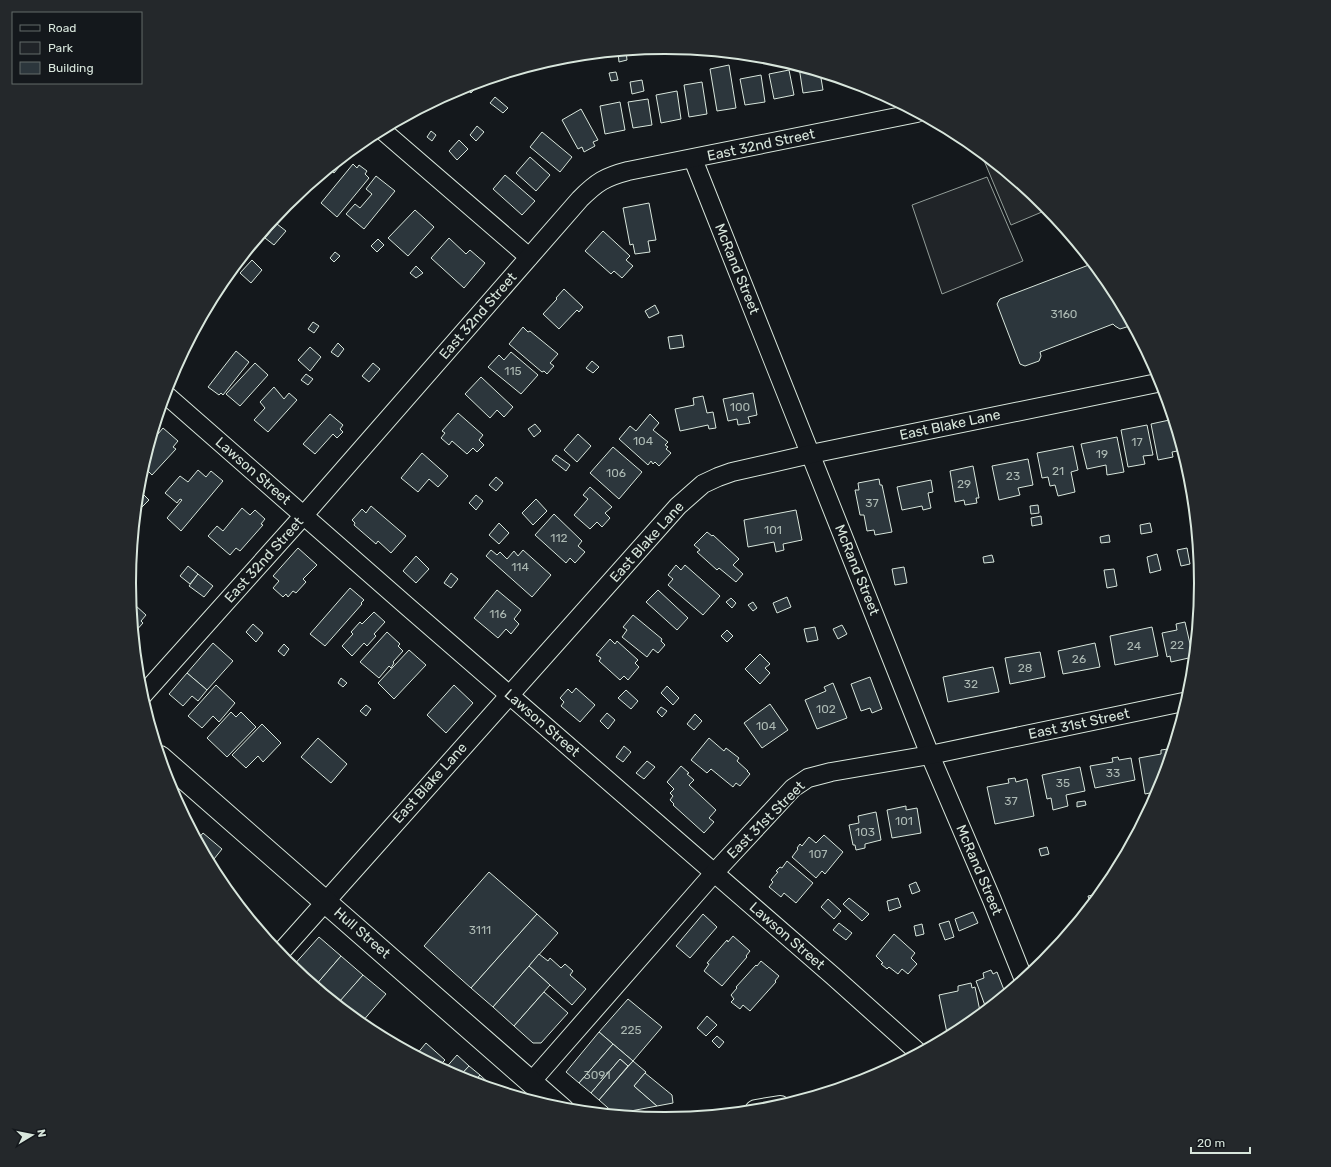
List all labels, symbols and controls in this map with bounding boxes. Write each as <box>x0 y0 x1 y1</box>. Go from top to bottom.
legend <box>12 12 142 84</box>
text: Road <box>48 21 76 35</box>
text: Park <box>48 41 74 55</box>
text: Building <box>48 61 94 75</box>
street label: East 32nd Street <box>706 125 817 165</box>
street label: McRand Street <box>711 221 763 317</box>
street label: East 32nd Street <box>436 269 521 363</box>
house number: 3160 <box>1051 307 1078 321</box>
house number: 115 <box>504 364 522 378</box>
house number: 100 <box>730 400 750 414</box>
street label: East Blake Lane <box>898 406 1002 444</box>
street label: Lawson Street <box>212 434 295 509</box>
house number: 104 <box>633 434 654 448</box>
house number: 17 <box>1131 435 1143 449</box>
house number: 19 <box>1096 447 1108 461</box>
house number: 21 <box>1052 464 1064 478</box>
house number: 106 <box>606 466 626 480</box>
house number: 23 <box>1006 469 1020 483</box>
house number: 29 <box>957 477 971 491</box>
house number: 37 <box>865 496 879 510</box>
street label: East Blake Lane <box>606 498 688 586</box>
street label: East 32nd Street <box>221 513 307 606</box>
street label: McRand Street <box>831 522 883 618</box>
house number: 101 <box>764 523 782 537</box>
house number: 112 <box>550 531 568 545</box>
house number: 114 <box>511 560 529 574</box>
house number: 116 <box>489 607 507 621</box>
house number: 22 <box>1170 638 1184 652</box>
house number: 24 <box>1127 639 1142 653</box>
house number: 26 <box>1072 652 1086 666</box>
house number: 28 <box>1018 661 1032 675</box>
house number: 32 <box>964 677 978 691</box>
street label: Lawson Street <box>501 686 584 761</box>
house number: 102 <box>816 702 836 716</box>
street label: East 31st Street <box>1027 705 1132 743</box>
house number: 104 <box>756 719 777 733</box>
street label: East Blake Lane <box>389 739 471 827</box>
house number: 33 <box>1106 766 1120 780</box>
house number: 35 <box>1056 776 1070 790</box>
street label: East 31st Street <box>724 777 809 862</box>
house number: 37 <box>1004 794 1018 808</box>
house number: 101 <box>895 814 913 828</box>
street label: McRand Street <box>952 822 1006 918</box>
house number: 103 <box>855 825 875 839</box>
house number: 107 <box>809 847 827 861</box>
street label: Lawson Street <box>746 899 829 974</box>
street label: Hull Street <box>330 904 394 962</box>
house number: 3111 <box>469 923 491 937</box>
house number: 225 <box>620 1023 642 1037</box>
house number: 3091 <box>583 1068 611 1082</box>
north arrow <box>12 1115 52 1155</box>
text: N <box>34 1128 48 1138</box>
scale bar <box>1191 1129 1250 1155</box>
text: 20 m <box>1197 1136 1225 1150</box>

